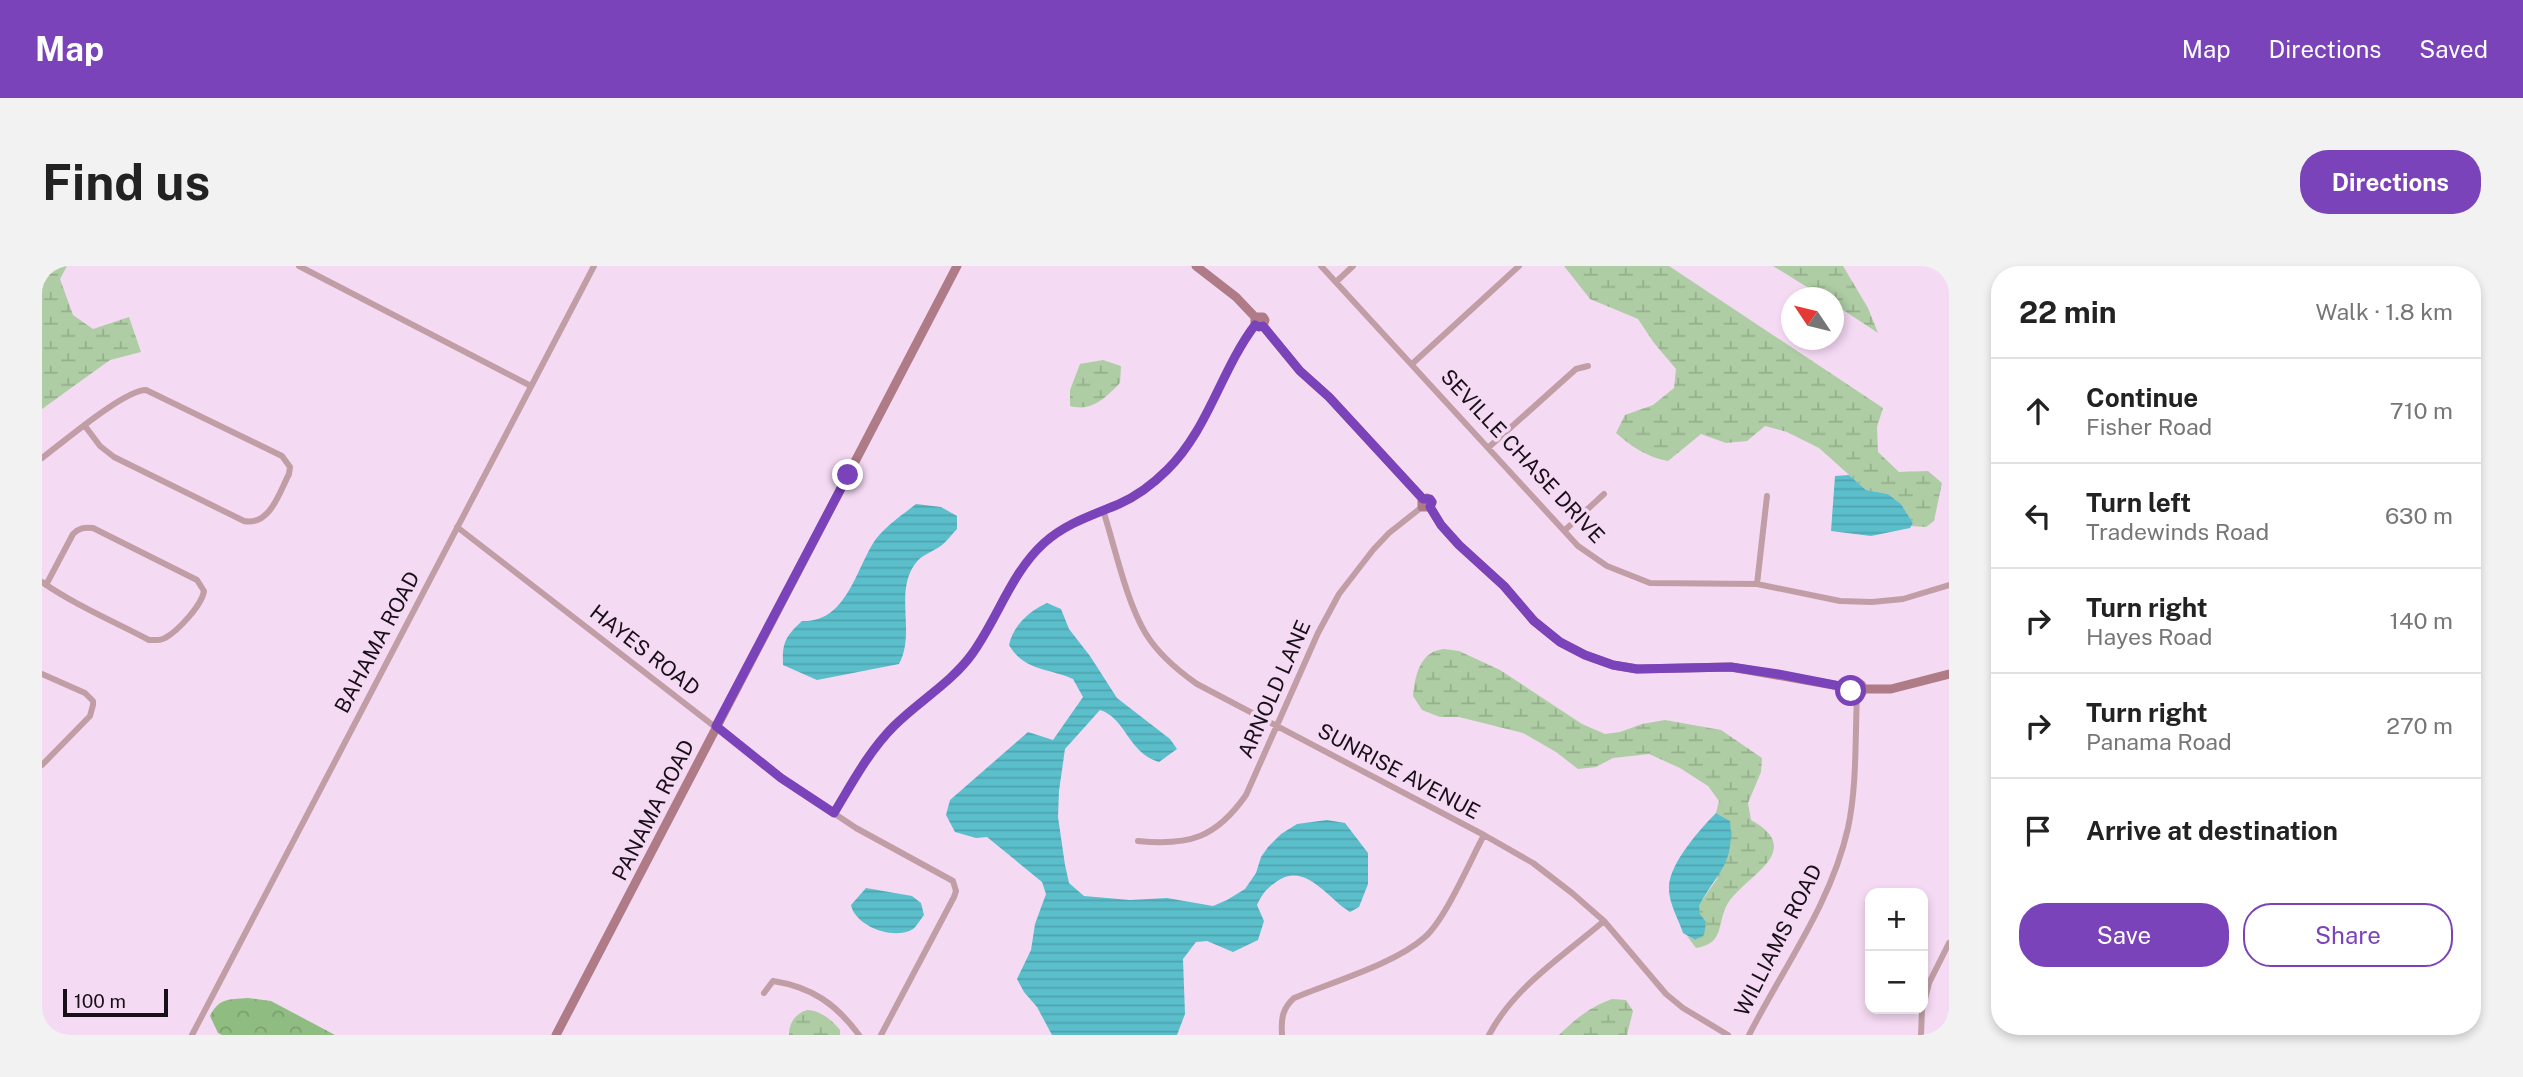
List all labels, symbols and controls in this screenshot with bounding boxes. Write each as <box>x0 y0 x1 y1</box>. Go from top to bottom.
text: Map <box>35 30 104 68</box>
text: Map <box>2182 35 2231 63</box>
text: Directions <box>2269 35 2381 63</box>
text: Saved <box>2419 35 2488 63</box>
button: Directions <box>2300 150 2481 214</box>
text: Find us <box>42 153 210 211</box>
north arrow <box>1781 287 1844 350</box>
text: 22 min <box>2019 294 2117 330</box>
text: Walk · 1.8 km <box>2315 298 2453 325</box>
street label: SEVILLE CHASE DRIVE <box>1436 364 1610 548</box>
text: Continue <box>2086 382 2198 413</box>
icon: ahead <box>2019 392 2057 430</box>
text: 710 m <box>2390 397 2453 424</box>
text: Fisher Road <box>2086 413 2212 440</box>
route end <box>832 459 863 490</box>
text: Turn left <box>2086 487 2191 518</box>
icon: left <box>2019 497 2057 535</box>
text: 630 m <box>2385 502 2453 529</box>
text: Tradewinds Road <box>2086 518 2269 545</box>
street label: BAHAMA ROAD <box>329 567 425 717</box>
text: Turn right <box>2086 592 2208 623</box>
street label: HAYES ROAD <box>585 599 705 701</box>
icon: right <box>2019 602 2057 640</box>
text: 140 m <box>2390 607 2453 634</box>
street label: ARNOLD LANE <box>1232 616 1316 762</box>
text: Hayes Road <box>2086 623 2213 650</box>
route start <box>1835 675 1866 706</box>
text: Turn right <box>2086 697 2208 728</box>
icon: right <box>2019 707 2057 745</box>
text: 270 m <box>2386 712 2453 739</box>
street label: SUNRISE AVENUE <box>1314 718 1484 824</box>
text: Panama Road <box>2086 728 2232 755</box>
street label: PANAMA ROAD <box>607 735 699 885</box>
icon: arrive <box>2019 812 2057 850</box>
text: Arrive at destination <box>2086 815 2338 846</box>
street label: WILLIAMS ROAD <box>1729 860 1827 1020</box>
map controls <box>1865 888 1928 1014</box>
button: + <box>1865 888 1928 951</box>
button: Save <box>2019 903 2229 967</box>
button: Share <box>2243 903 2453 967</box>
button: − <box>1865 951 1928 1014</box>
scale bar <box>63 986 168 1018</box>
text: 100 m <box>74 990 126 1012</box>

